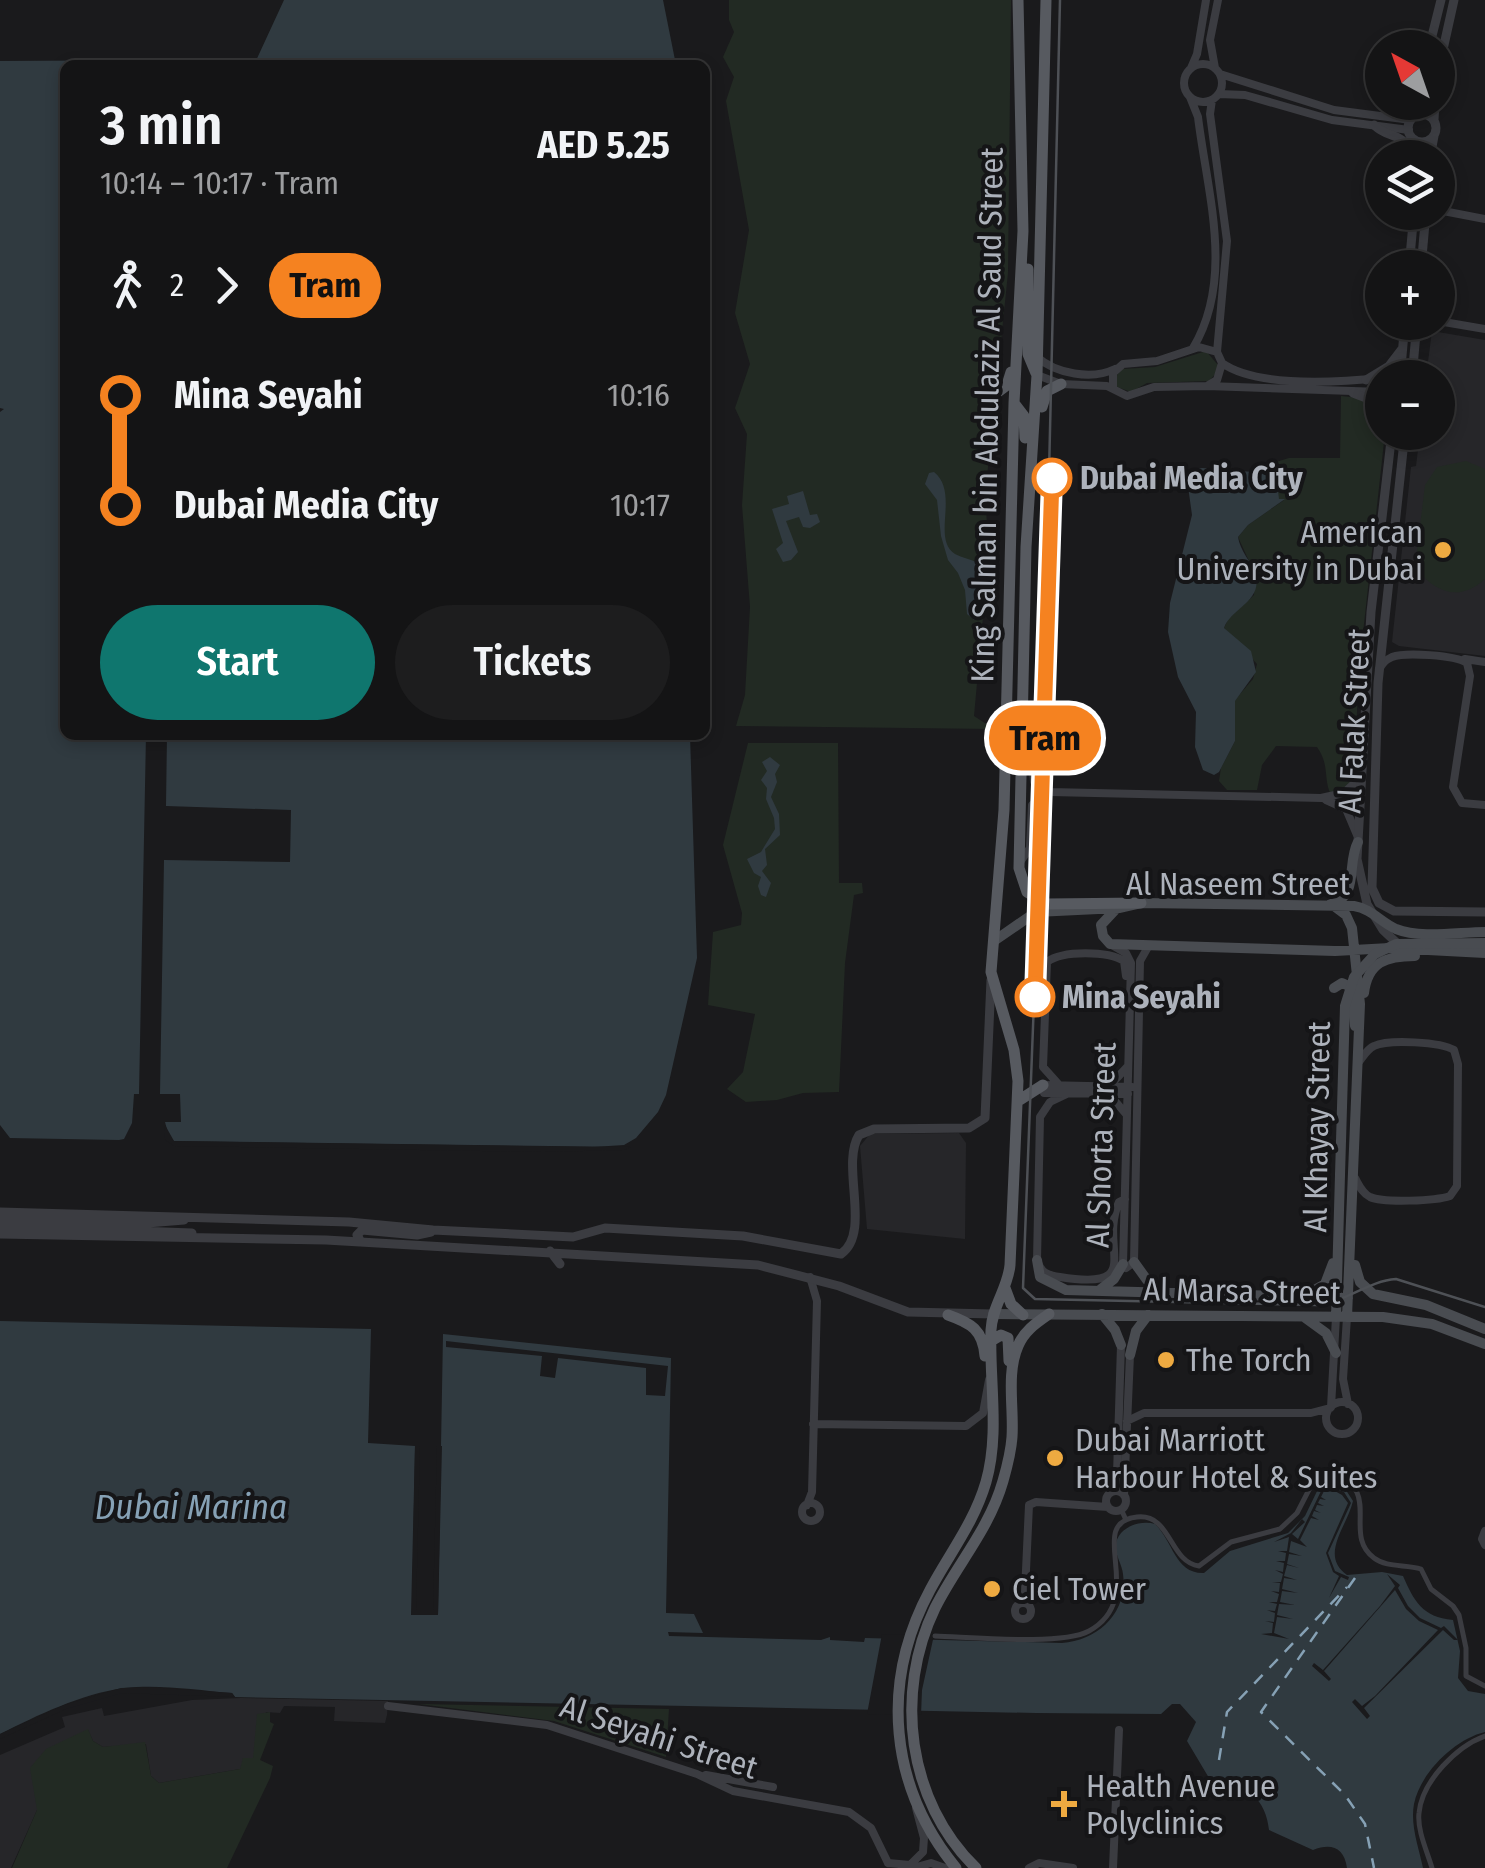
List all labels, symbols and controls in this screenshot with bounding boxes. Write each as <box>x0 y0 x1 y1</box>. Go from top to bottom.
north arrow <box>1365 30 1455 120</box>
map controls <box>1365 30 1455 450</box>
text: 3 min <box>100 93 223 159</box>
text: AED 5.25 <box>537 122 670 168</box>
button: layers <box>1365 140 1455 230</box>
street label: King Salman bin Abdulaziz Al Saud Street <box>963 147 1011 683</box>
text: 10:14 – 10:17 · Tram <box>100 164 339 202</box>
button: + <box>1365 250 1455 340</box>
icon: walk <box>100 258 155 313</box>
icon: forward <box>199 258 254 313</box>
text: Tram <box>289 264 361 306</box>
text: 2 <box>170 266 184 304</box>
button: − <box>1365 360 1455 450</box>
text: Mina Seyahi <box>174 372 363 418</box>
text: 10:16 <box>607 376 670 414</box>
marker: Dubai Media City <box>1033 459 1071 497</box>
place label: Dubai Media City <box>1080 459 1303 497</box>
text: Dubai Media City <box>174 482 438 528</box>
text: 10:17 <box>610 486 670 524</box>
place label: American University in Dubai <box>1176 513 1423 588</box>
marker: American University in Dubai <box>1432 539 1454 561</box>
button: Start <box>100 605 375 720</box>
button: Tickets <box>395 605 670 720</box>
street label: Al Falak Street <box>1330 627 1378 815</box>
line badge: Tram <box>975 706 1115 770</box>
text: Tram <box>1009 717 1081 759</box>
street label: Al Naseem Street <box>1126 865 1350 903</box>
marker: Mina Seyahi <box>1016 978 1054 1016</box>
place label: Mina Seyahi <box>1062 978 1221 1016</box>
street label: Al Khayay Street <box>1296 1021 1338 1233</box>
street label: Al Shorta Street <box>1078 1041 1124 1248</box>
street label: Al Marsa Street <box>1143 1270 1341 1312</box>
place label: The Torch <box>1186 1341 1312 1379</box>
marker: The Torch <box>1155 1349 1177 1371</box>
place label: Dubai Marriott Harbour Hotel & Suites <box>1075 1421 1377 1496</box>
marker: Dubai Marriott Harbour Hotel & Suites <box>1044 1447 1066 1469</box>
water label: Dubai Marina <box>95 1486 287 1528</box>
place label: Ciel Tower <box>1012 1570 1146 1608</box>
marker: Ciel Tower <box>981 1578 1003 1600</box>
street label: Al Seyahi Street <box>556 1687 763 1787</box>
place label: Health Avenue Polyclinics <box>1086 1767 1276 1842</box>
marker: Health Avenue Polyclinics <box>1051 1791 1077 1817</box>

